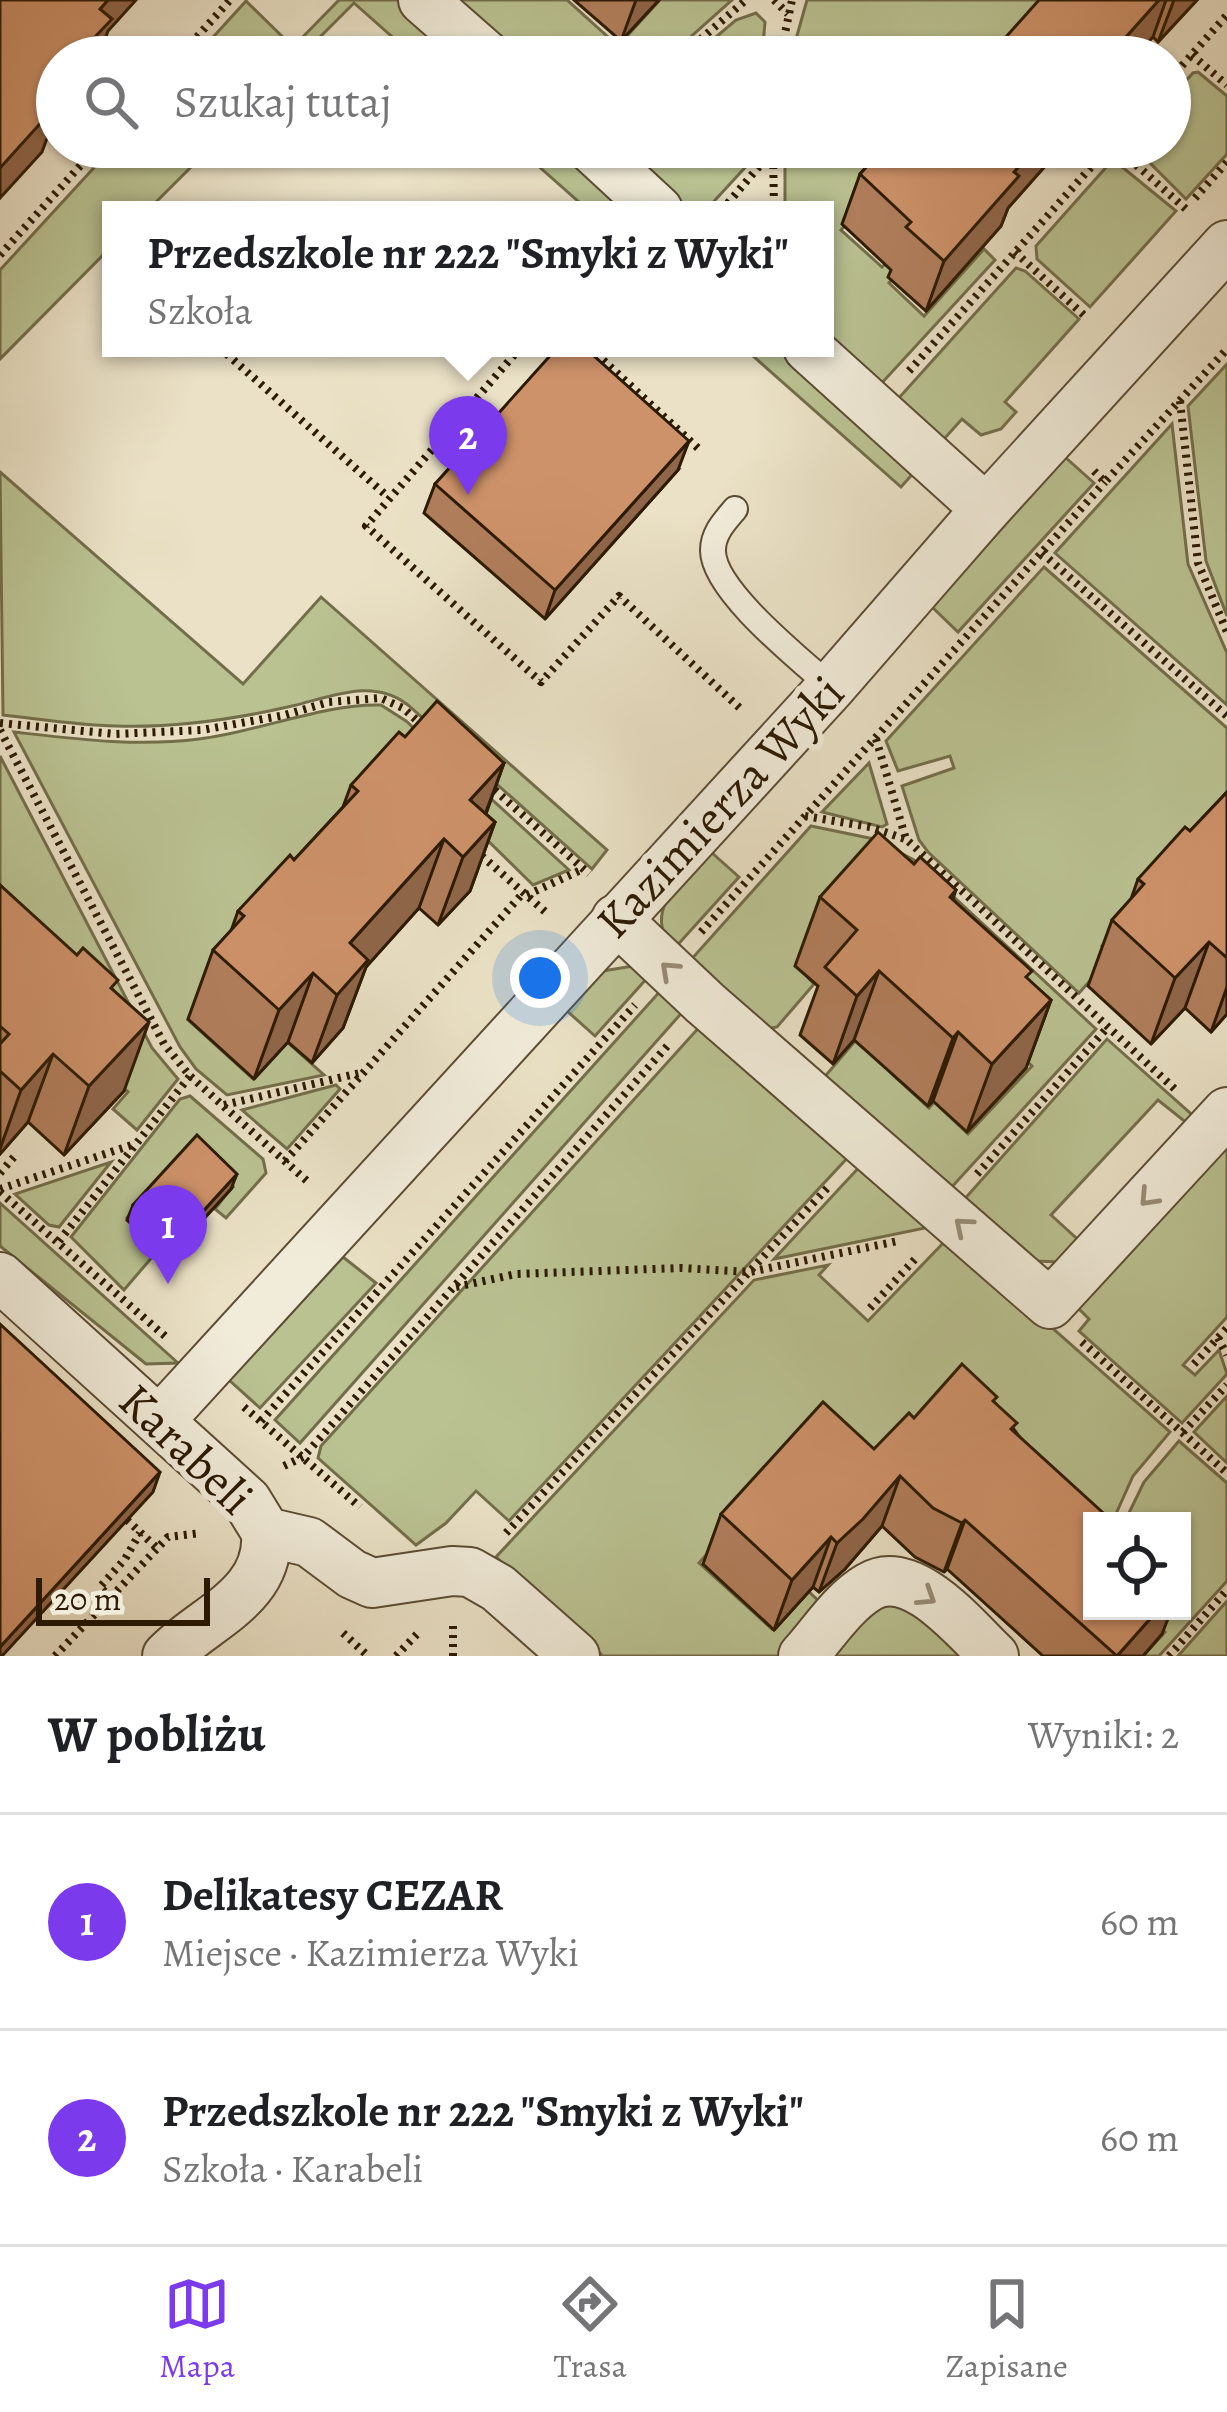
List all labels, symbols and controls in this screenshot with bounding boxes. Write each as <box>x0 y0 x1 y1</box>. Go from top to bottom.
search box <box>36 36 1191 168</box>
icon: search <box>78 69 144 135</box>
text: Szukaj tutaj <box>174 71 392 133</box>
popup <box>102 201 834 357</box>
text: Przedszkole nr 222 "Smyki z Wyki" <box>147 222 789 284</box>
text: Szkoła <box>147 284 253 337</box>
pin: 2 <box>429 396 507 495</box>
street label: Kazimierza Wyki <box>581 661 859 953</box>
your location <box>510 948 570 1008</box>
one-way arrow <box>662 962 683 984</box>
pin: 1 <box>129 1185 207 1284</box>
one-way arrow <box>1140 1185 1162 1206</box>
one-way arrow <box>954 1219 976 1241</box>
street label: Karabeli <box>104 1368 268 1530</box>
map controls <box>1083 1512 1191 1620</box>
button: locate <box>1083 1512 1191 1620</box>
scale bar <box>36 1572 210 1625</box>
text: 20 m <box>54 1576 121 1621</box>
one-way arrow <box>913 1583 935 1605</box>
text: W pobliżu <box>48 1699 265 1769</box>
text: Wyniki: 2 <box>1028 1708 1179 1761</box>
text: Delikatesy CEZAR <box>162 1864 503 1926</box>
text: 1 <box>80 1895 94 1948</box>
text: 60 m <box>1100 1895 1179 1948</box>
text: Miejsce · Kazimierza Wyki <box>162 1926 579 1979</box>
text: Przedszkole nr 222 "Smyki z Wyki" <box>162 2080 804 2142</box>
text: 2 <box>78 2111 96 2164</box>
text: 60 m <box>1100 2111 1179 2164</box>
text: Szkoła · Karabeli <box>162 2142 423 2195</box>
tab: Mapa <box>159 2271 235 2388</box>
tab: Trasa <box>554 2271 627 2388</box>
tab: Zapisane <box>945 2271 1068 2388</box>

